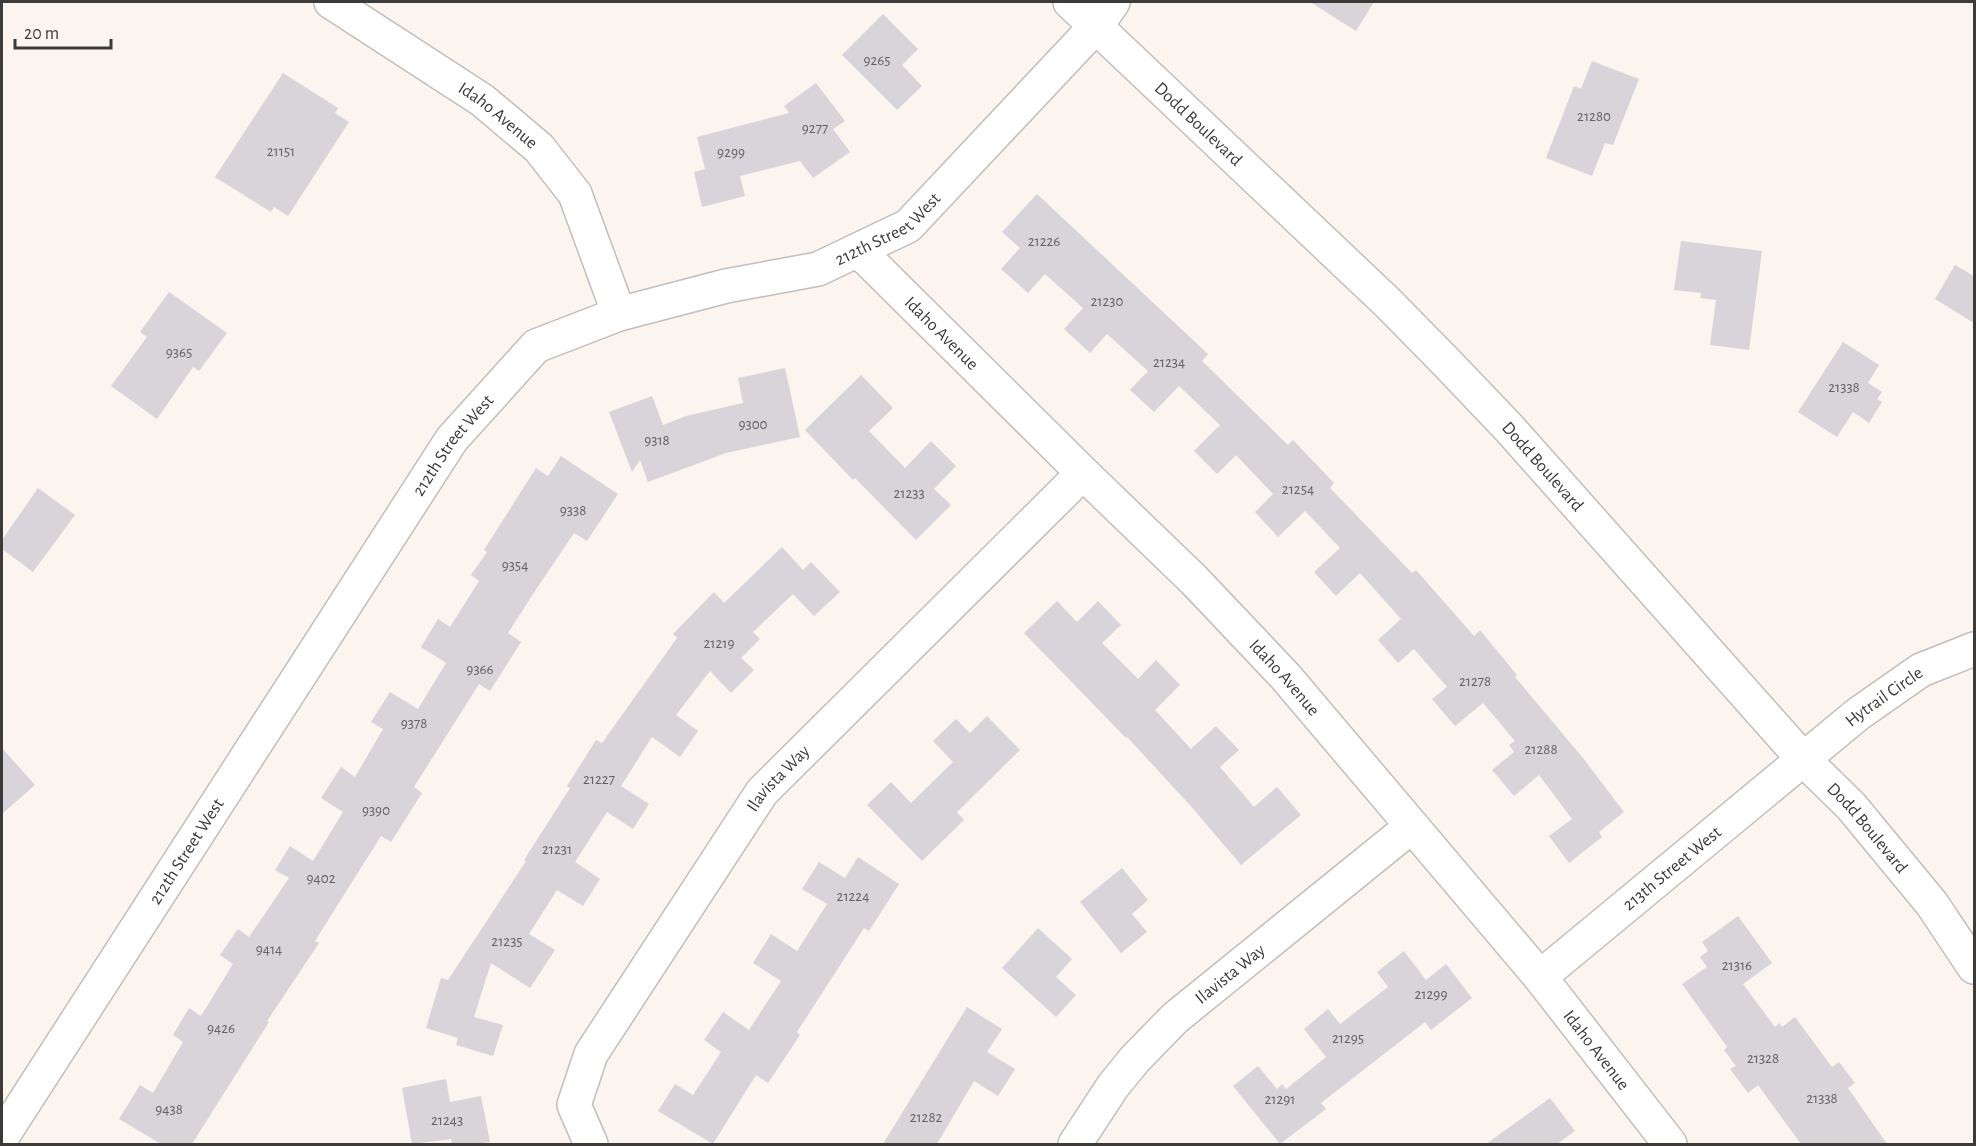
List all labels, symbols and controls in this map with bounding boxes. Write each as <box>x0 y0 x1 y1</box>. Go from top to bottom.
scale bar <box>15 12 111 50</box>
text: 20 m <box>24 25 59 43</box>
house number: 9265 <box>863 53 891 68</box>
street label: Idaho Avenue <box>455 79 541 153</box>
street label: Dodd Boulevard <box>1151 79 1245 170</box>
house number: 21280 <box>1577 109 1611 124</box>
house number: 9277 <box>802 121 828 136</box>
house number: 21151 <box>267 144 295 159</box>
house number: 9299 <box>717 145 745 160</box>
street label: 212th Street West <box>833 189 945 269</box>
house number: 21226 <box>1028 234 1060 249</box>
street label: Idaho Avenue <box>901 294 981 374</box>
house number: 21230 <box>1091 294 1124 309</box>
house number: 9365 <box>166 345 192 360</box>
house number: 21234 <box>1153 355 1185 370</box>
house number: 21338 <box>1828 380 1860 395</box>
street label: 212th Street West <box>410 391 498 500</box>
house number: 9300 <box>738 417 768 432</box>
street label: Dodd Boulevard <box>1498 419 1586 515</box>
house number: 9318 <box>644 433 670 448</box>
house number: 21254 <box>1282 482 1314 497</box>
house number: 21233 <box>893 486 925 501</box>
house number: 9338 <box>560 503 586 518</box>
house number: 9354 <box>502 558 528 573</box>
house number: 21219 <box>703 636 735 651</box>
street label: Idaho Avenue <box>1245 636 1323 720</box>
house number: 9366 <box>466 662 494 677</box>
street label: Hytrail Circle <box>1842 664 1926 730</box>
house number: 21278 <box>1459 674 1491 689</box>
house number: 9378 <box>401 716 427 731</box>
street label: Ilavista Way <box>744 742 814 815</box>
house number: 21288 <box>1524 742 1558 757</box>
house number: 21227 <box>583 772 615 787</box>
street label: Dodd Boulevard <box>1823 780 1911 877</box>
street label: 212th Street West <box>146 795 228 908</box>
house number: 9390 <box>362 803 390 818</box>
street label: 213th Street West <box>1620 823 1725 914</box>
house number: 21231 <box>542 842 572 857</box>
house number: 9402 <box>306 871 336 886</box>
house number: 21224 <box>837 889 869 904</box>
house number: 21235 <box>491 934 523 949</box>
street label: Ilavista Way <box>1192 941 1269 1008</box>
house number: 9414 <box>256 942 282 957</box>
house number: 21316 <box>1722 958 1752 973</box>
house number: 21299 <box>1415 987 1447 1002</box>
street label: Idaho Avenue <box>1559 1007 1632 1094</box>
house number: 9426 <box>207 1021 235 1036</box>
house number: 21295 <box>1332 1031 1364 1046</box>
house number: 21328 <box>1747 1051 1779 1066</box>
house number: 21338 <box>1806 1091 1838 1106</box>
house number: 21291 <box>1264 1092 1296 1107</box>
house number: 9438 <box>155 1102 183 1117</box>
house number: 21282 <box>910 1110 943 1125</box>
house number: 21243 <box>431 1113 463 1128</box>

